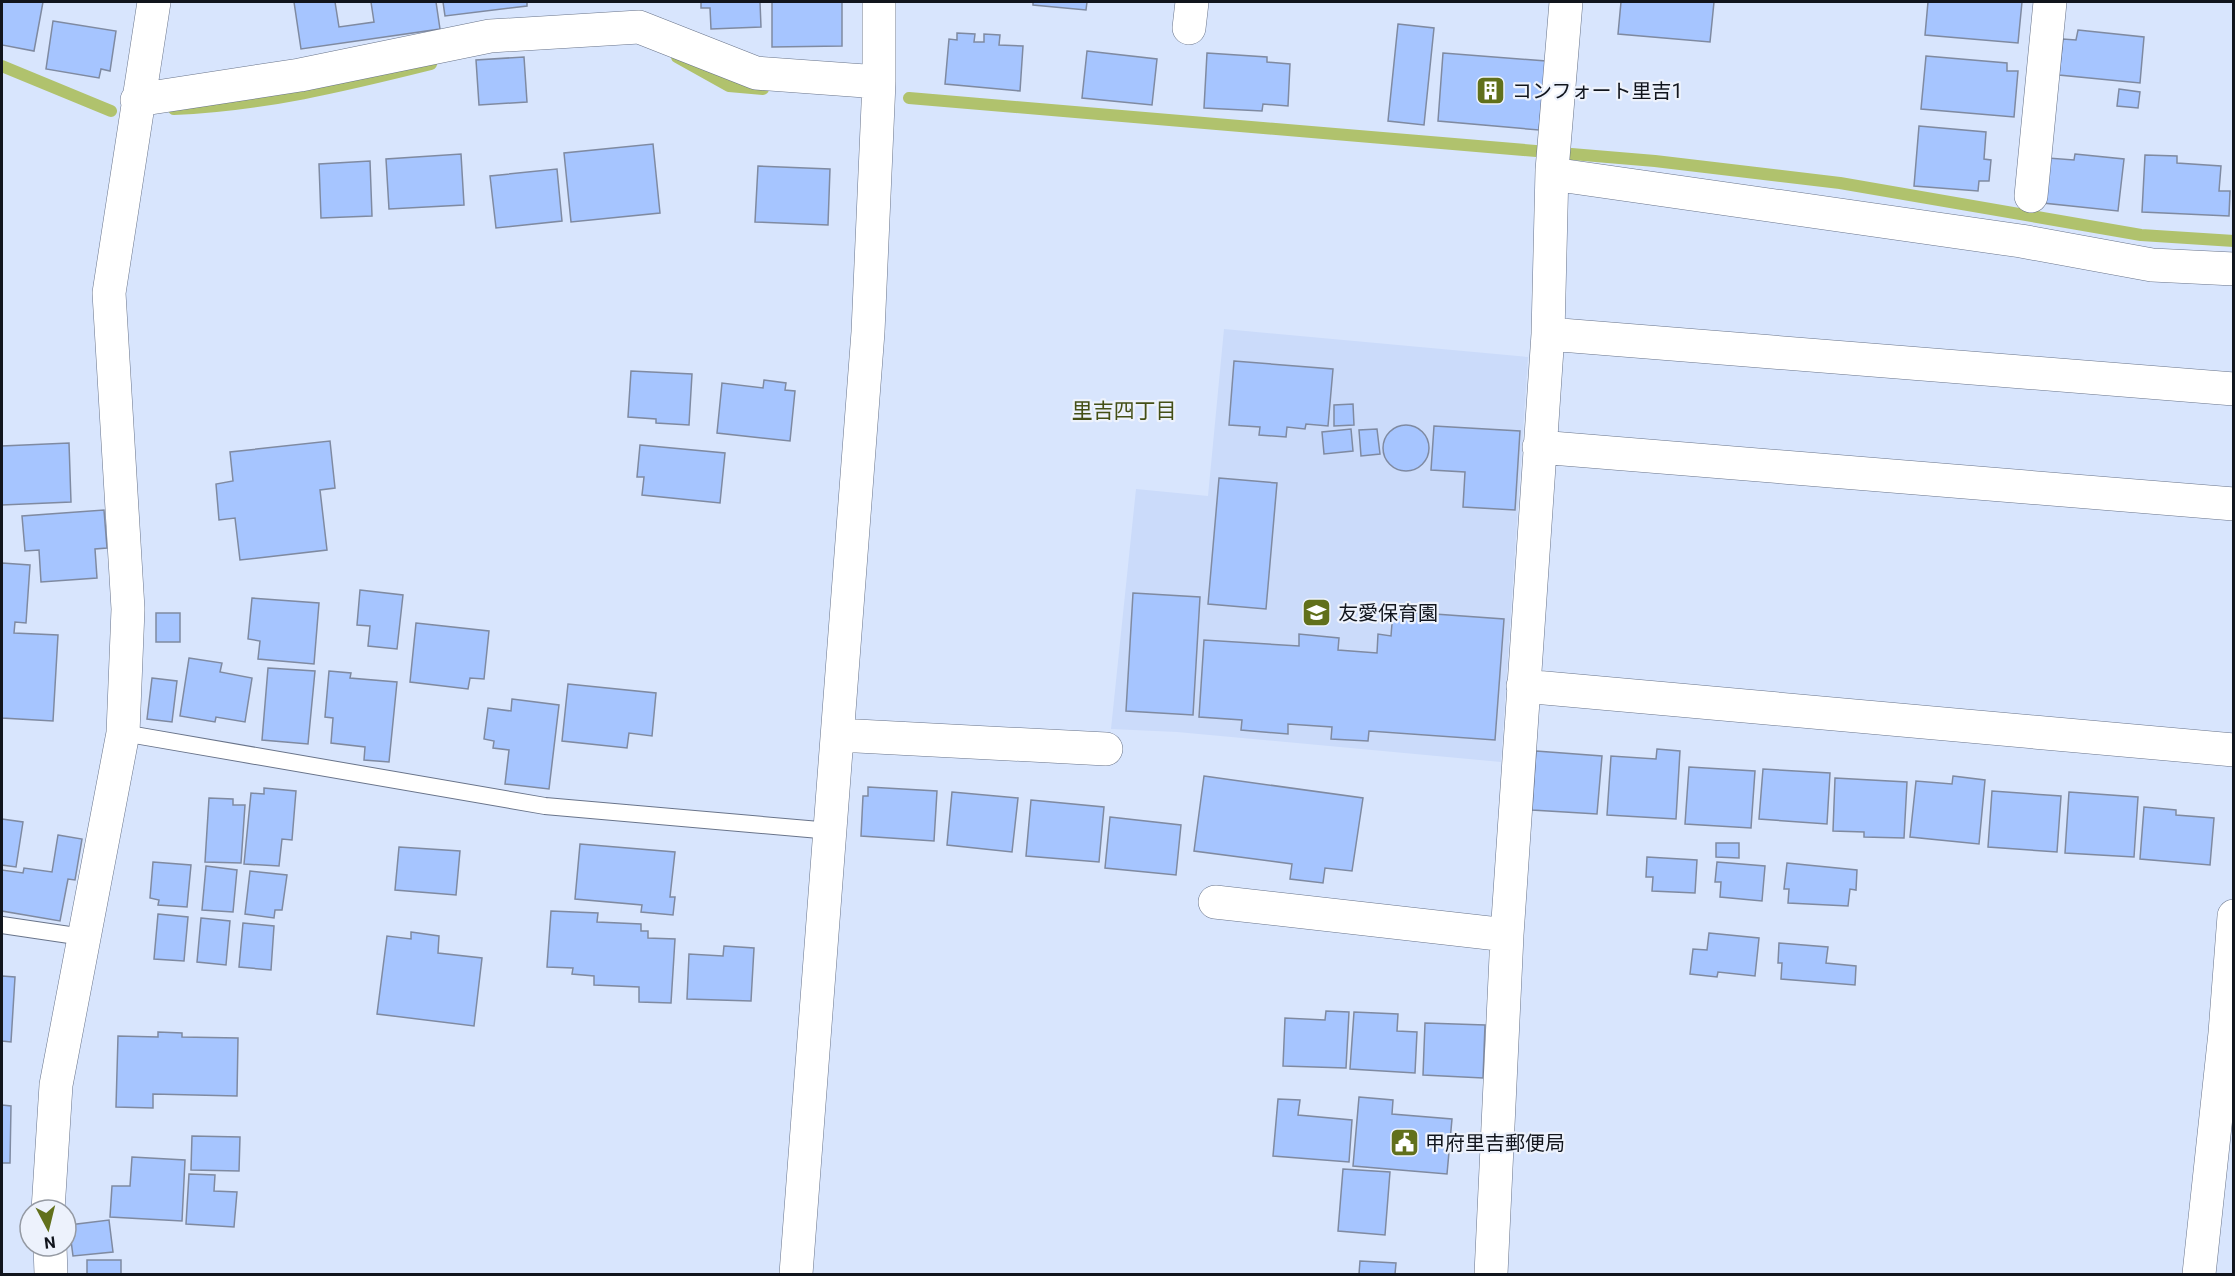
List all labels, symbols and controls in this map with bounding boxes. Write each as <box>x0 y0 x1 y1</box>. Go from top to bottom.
building icon: コンフォート里吉1 <box>1475 75 1507 107</box>
place label: コンフォート里吉1 <box>1512 79 1683 103</box>
district label: 里吉四丁目 <box>1072 399 1177 423</box>
school or university icon: 友愛保育園 <box>1301 597 1333 629</box>
place label: 友愛保育園 <box>1338 601 1438 625</box>
public building icon: 甲府里吉郵便局 <box>1388 1127 1420 1159</box>
place label: 甲府里吉郵便局 <box>1425 1131 1565 1155</box>
north arrow <box>18 1198 78 1258</box>
text: N <box>43 1232 57 1253</box>

